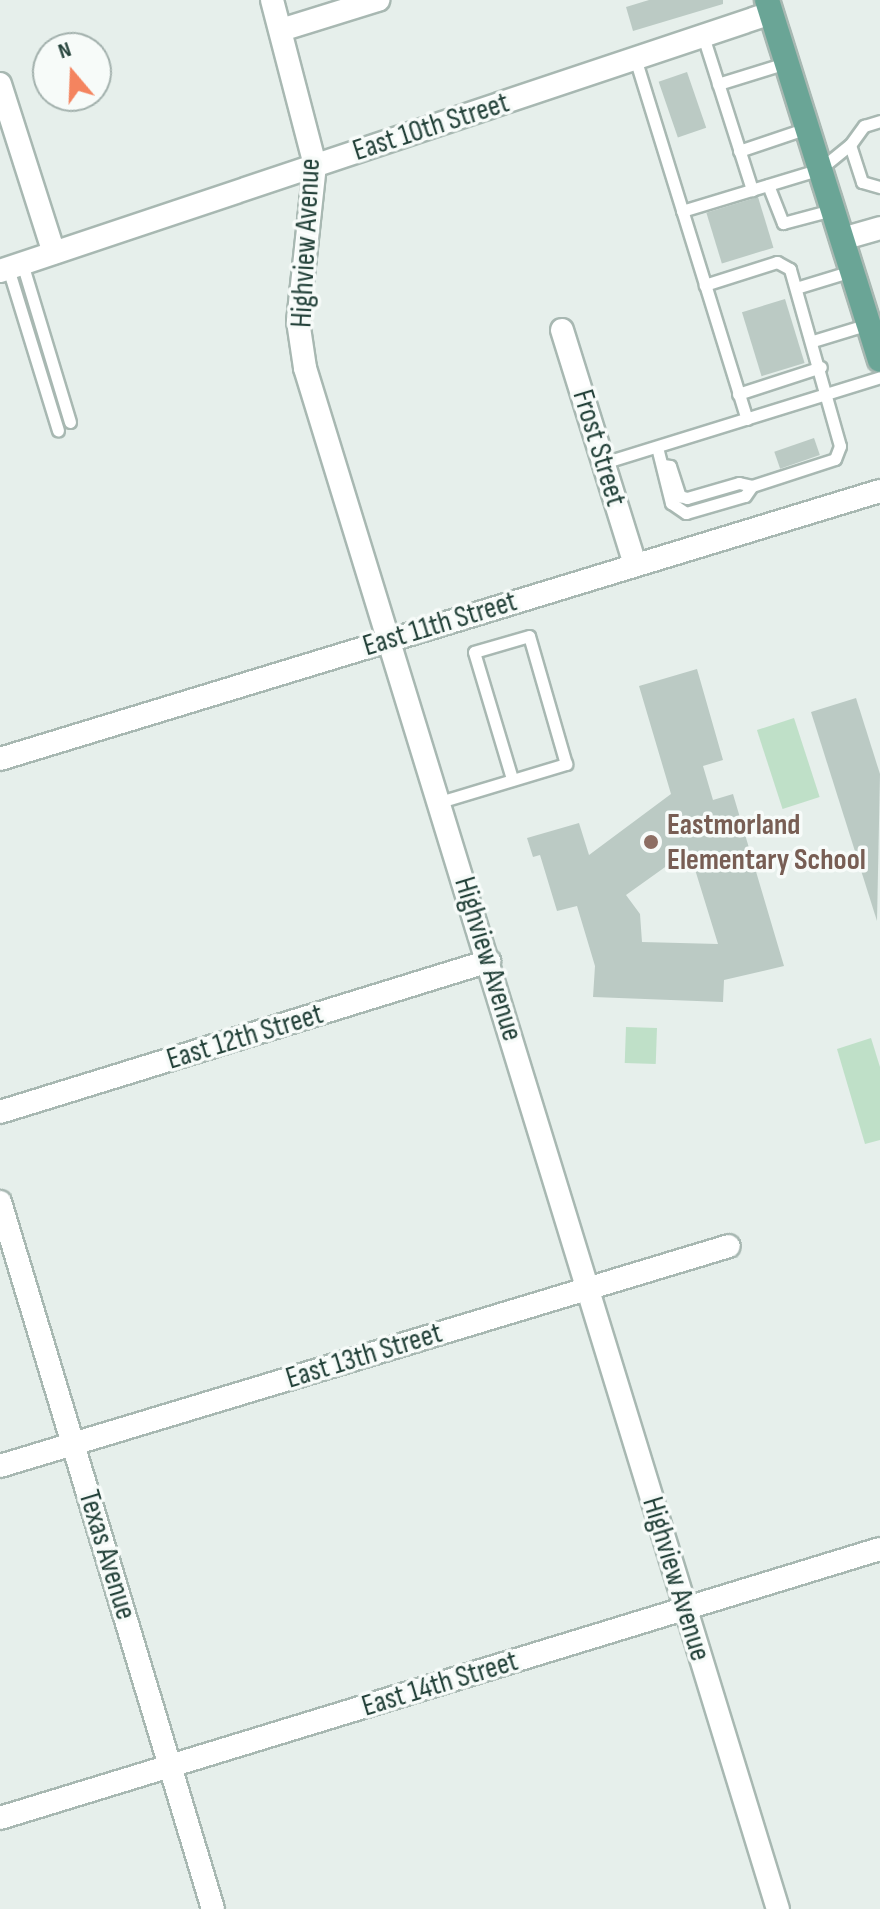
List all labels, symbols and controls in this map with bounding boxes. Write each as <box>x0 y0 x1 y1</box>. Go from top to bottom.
north arrow <box>32 32 112 112</box>
text: N <box>55 36 75 65</box>
street label: East 10th Street <box>348 85 514 169</box>
street label: Highview Avenue <box>284 157 328 329</box>
street label: Frost Street <box>564 385 634 511</box>
street label: East 11th Street <box>359 584 521 664</box>
place label: Eastmorland Elementary School <box>667 807 866 878</box>
marker: Eastmorland Elementary School <box>642 833 660 851</box>
street label: Highview Avenue <box>446 873 530 1045</box>
street label: East 12th Street <box>163 996 327 1078</box>
street label: East 13th Street <box>282 1315 446 1397</box>
street label: Texas Avenue <box>70 1486 144 1624</box>
street label: Highview Avenue <box>634 1493 718 1665</box>
street label: East 14th Street <box>358 1643 522 1725</box>

